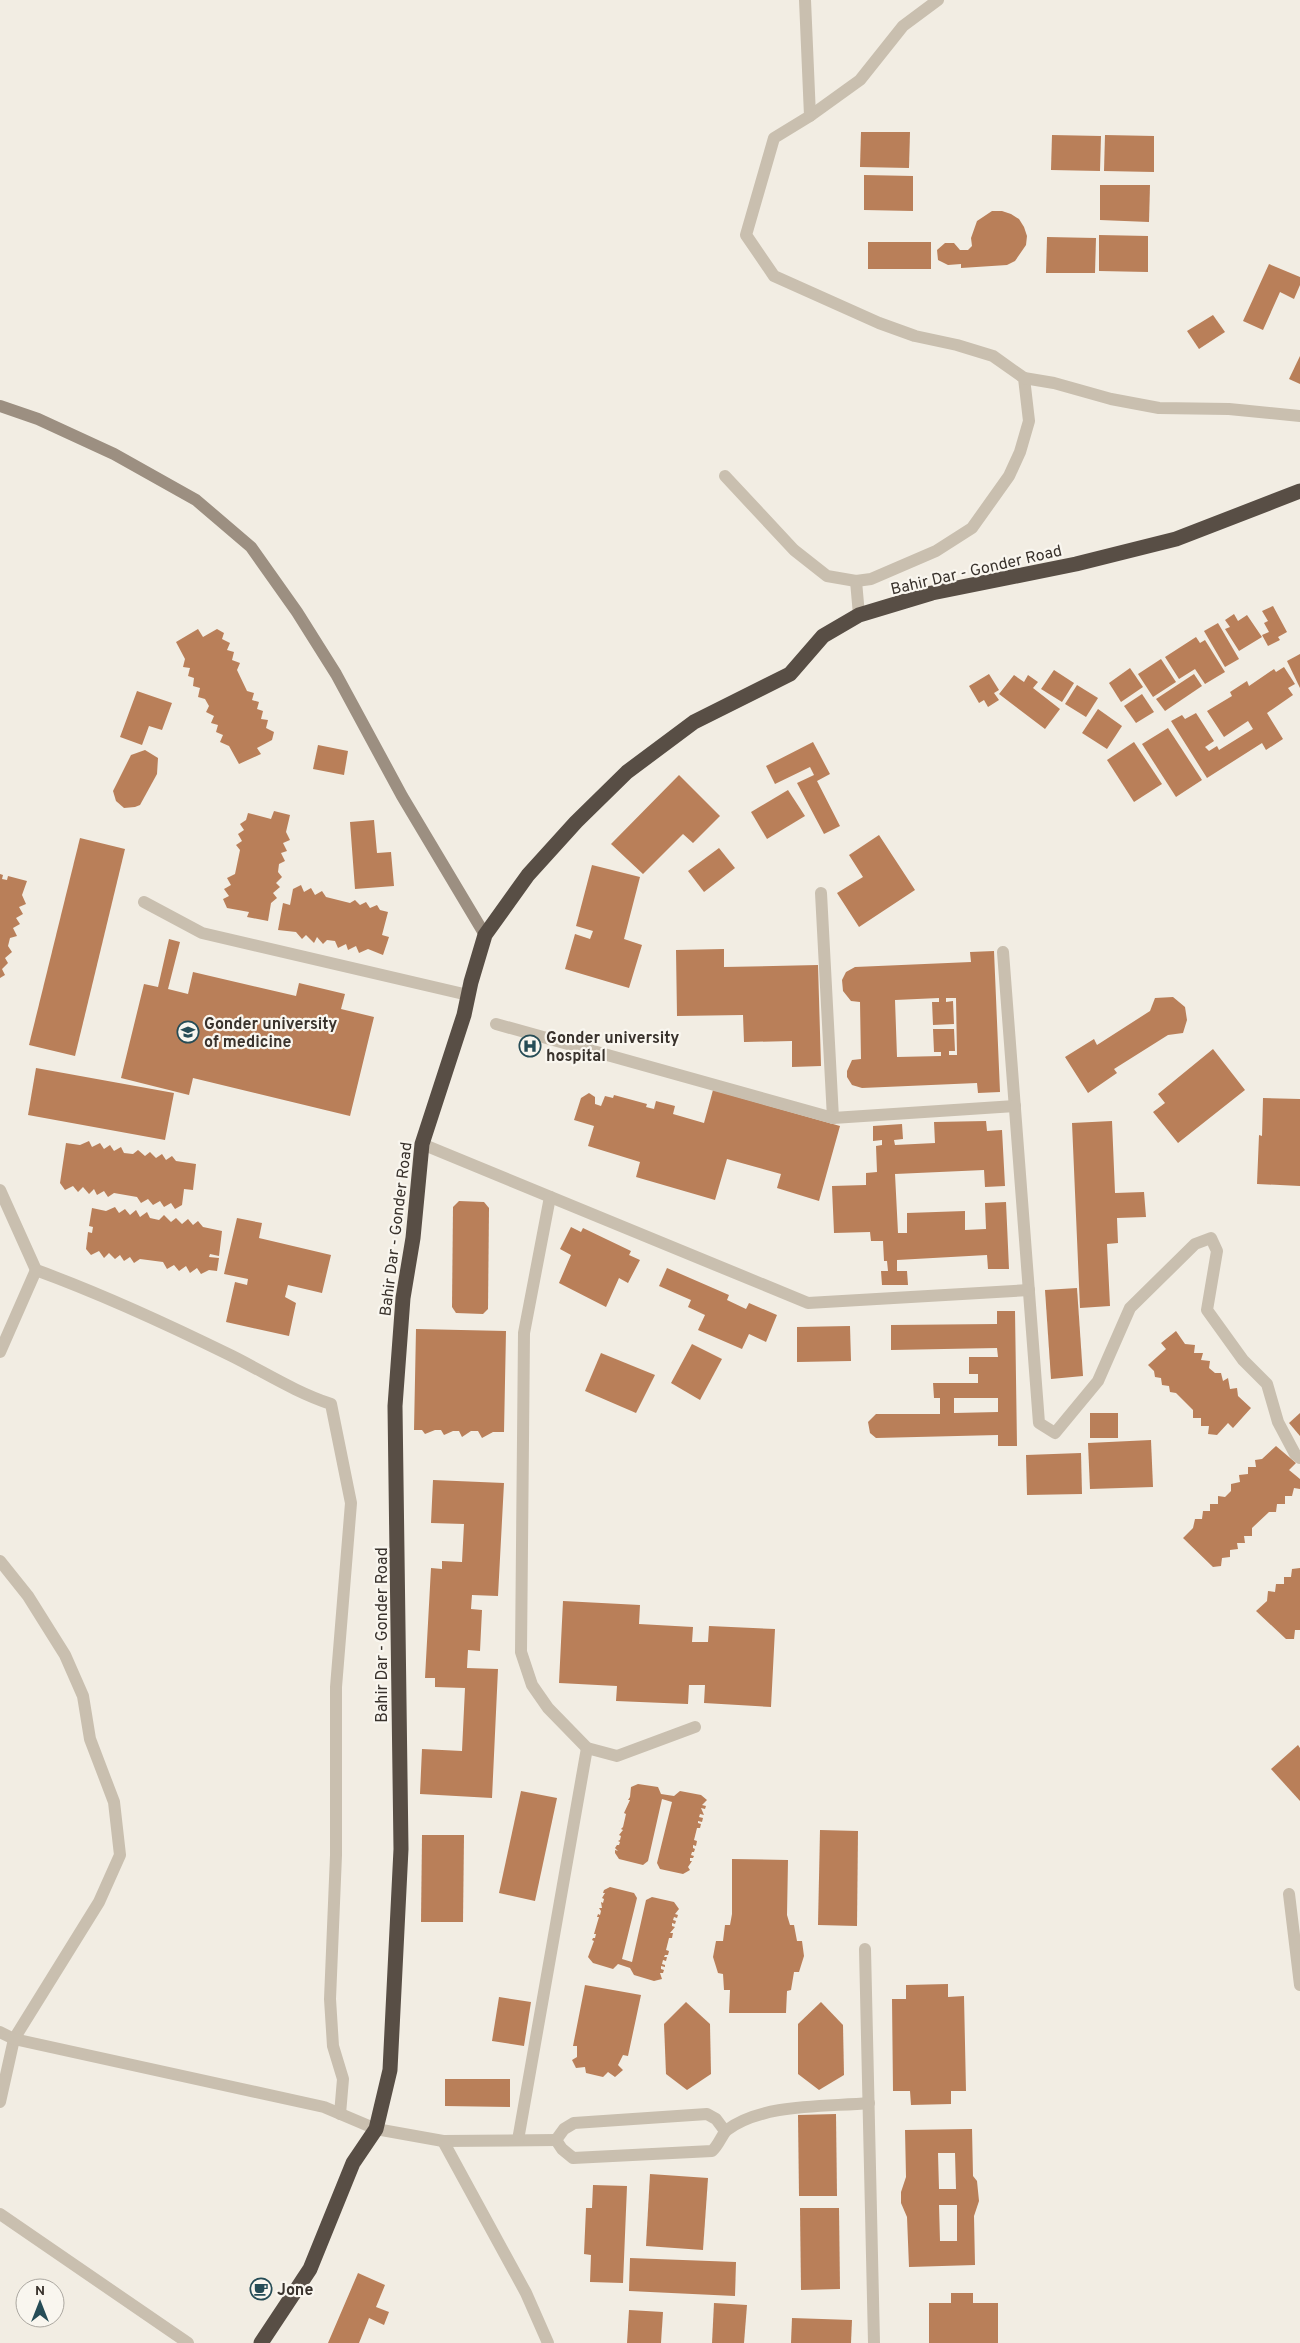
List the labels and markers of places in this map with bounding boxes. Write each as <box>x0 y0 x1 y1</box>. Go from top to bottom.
place label: Gonder university of medicine <box>204 1015 337 1053</box>
school or university icon: Gonder university of medicine <box>176 1020 200 1044</box>
place label: Gonder university hospital <box>546 1029 679 1067</box>
hospital icon: Gonder university hospital <box>518 1034 542 1058</box>
cafe icon: Jone <box>249 2277 273 2301</box>
place label: Jone <box>277 2281 313 2301</box>

